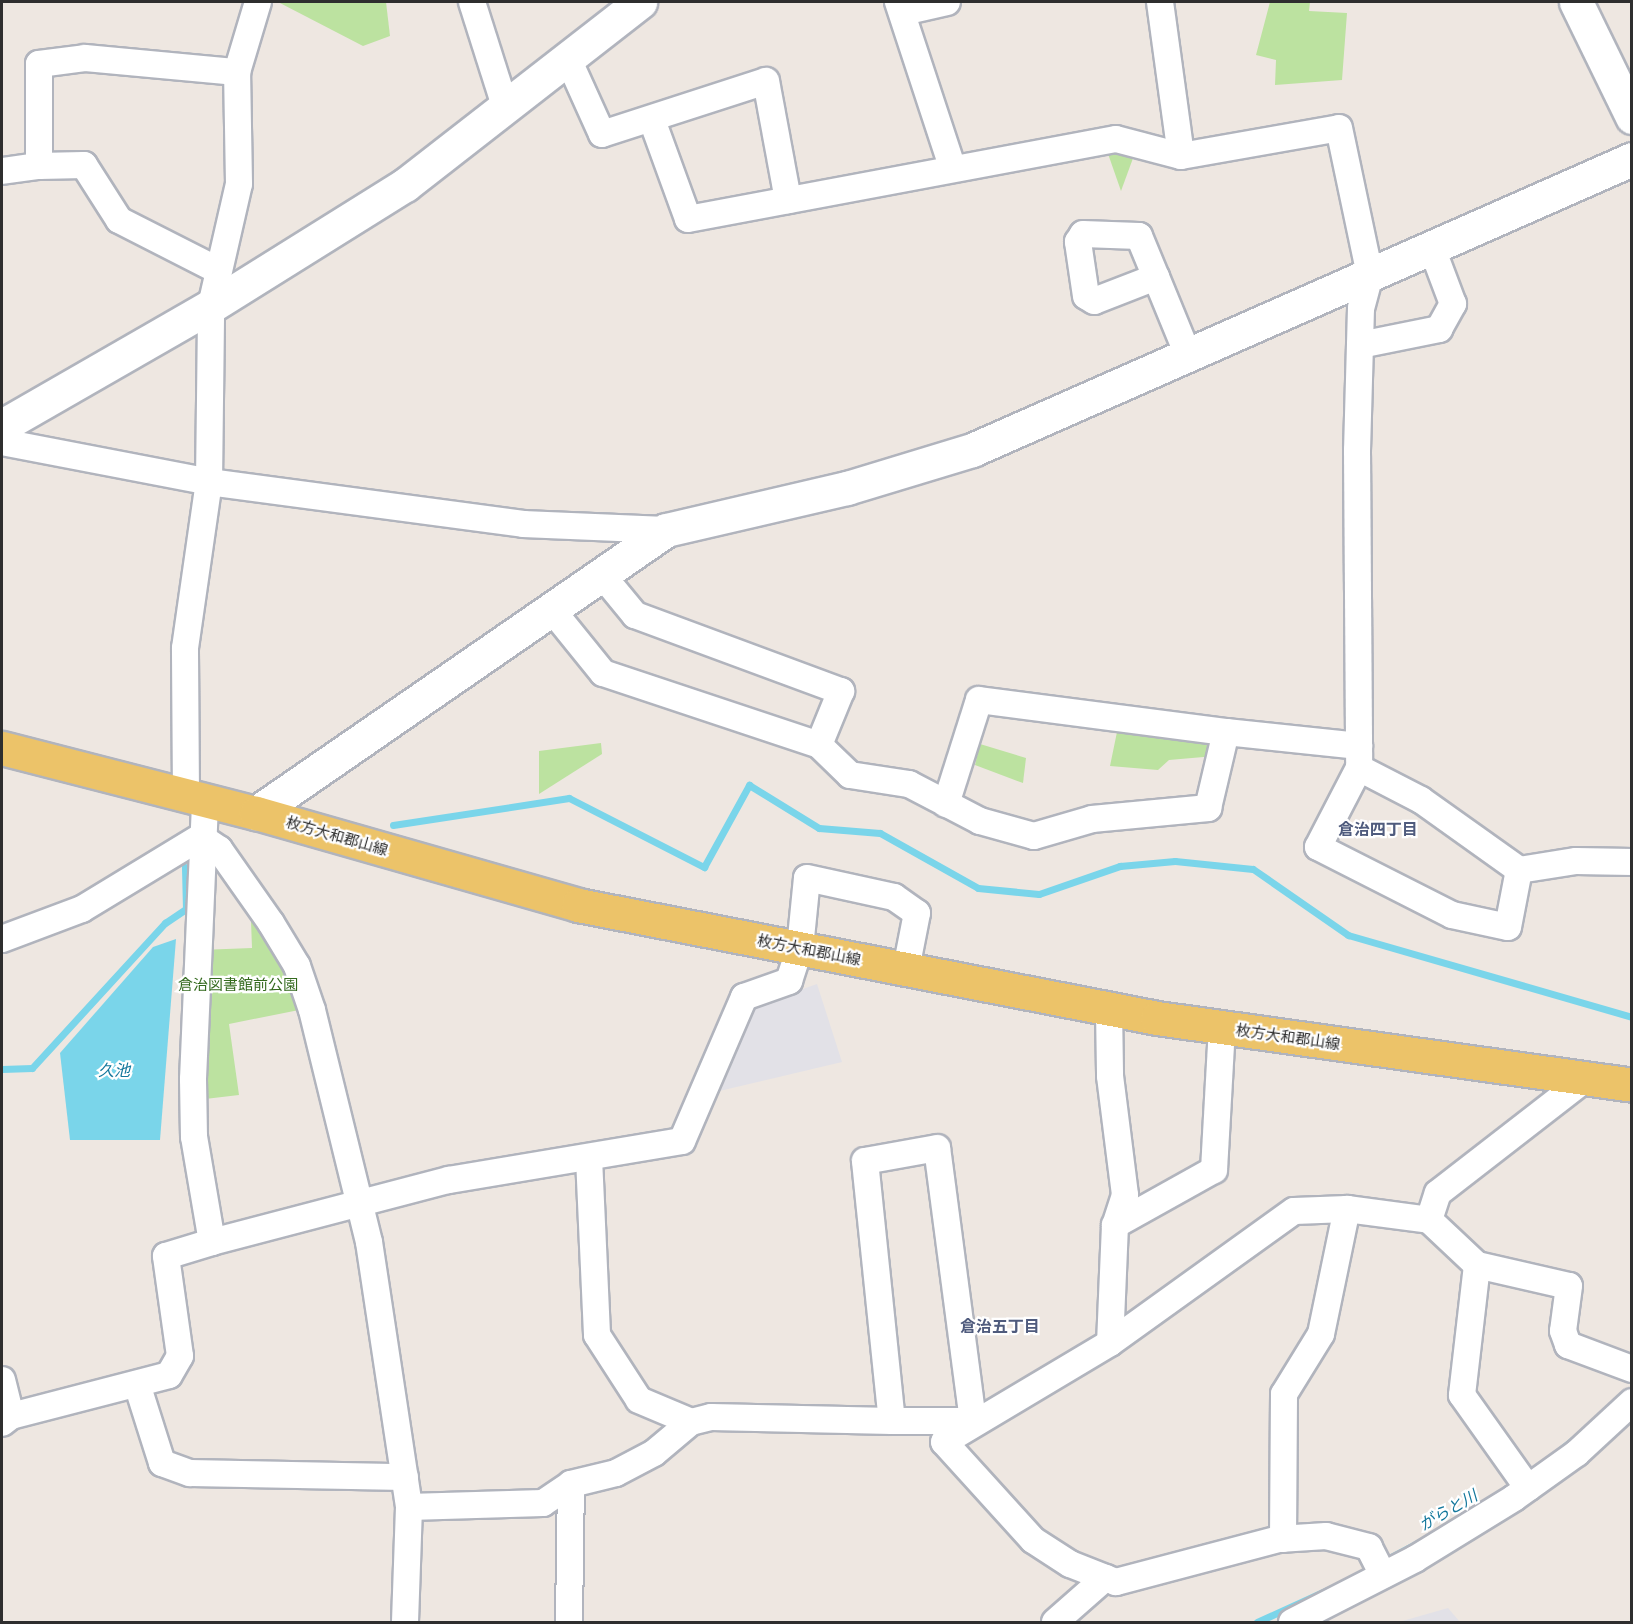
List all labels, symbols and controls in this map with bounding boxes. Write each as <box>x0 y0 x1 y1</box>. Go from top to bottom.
street label: 枚方大和郡山線 <box>284 813 390 859</box>
district label: 倉治四丁目 <box>1338 819 1418 839</box>
street label: 枚方大和郡山線 <box>756 931 862 969</box>
park label: 倉治図書館前公園 <box>178 976 298 994</box>
street label: 枚方大和郡山線 <box>1235 1021 1341 1053</box>
water label: 久池 <box>98 1060 130 1080</box>
district label: 倉治五丁目 <box>960 1316 1040 1336</box>
water label: がらと川 <box>1415 1486 1481 1534</box>

